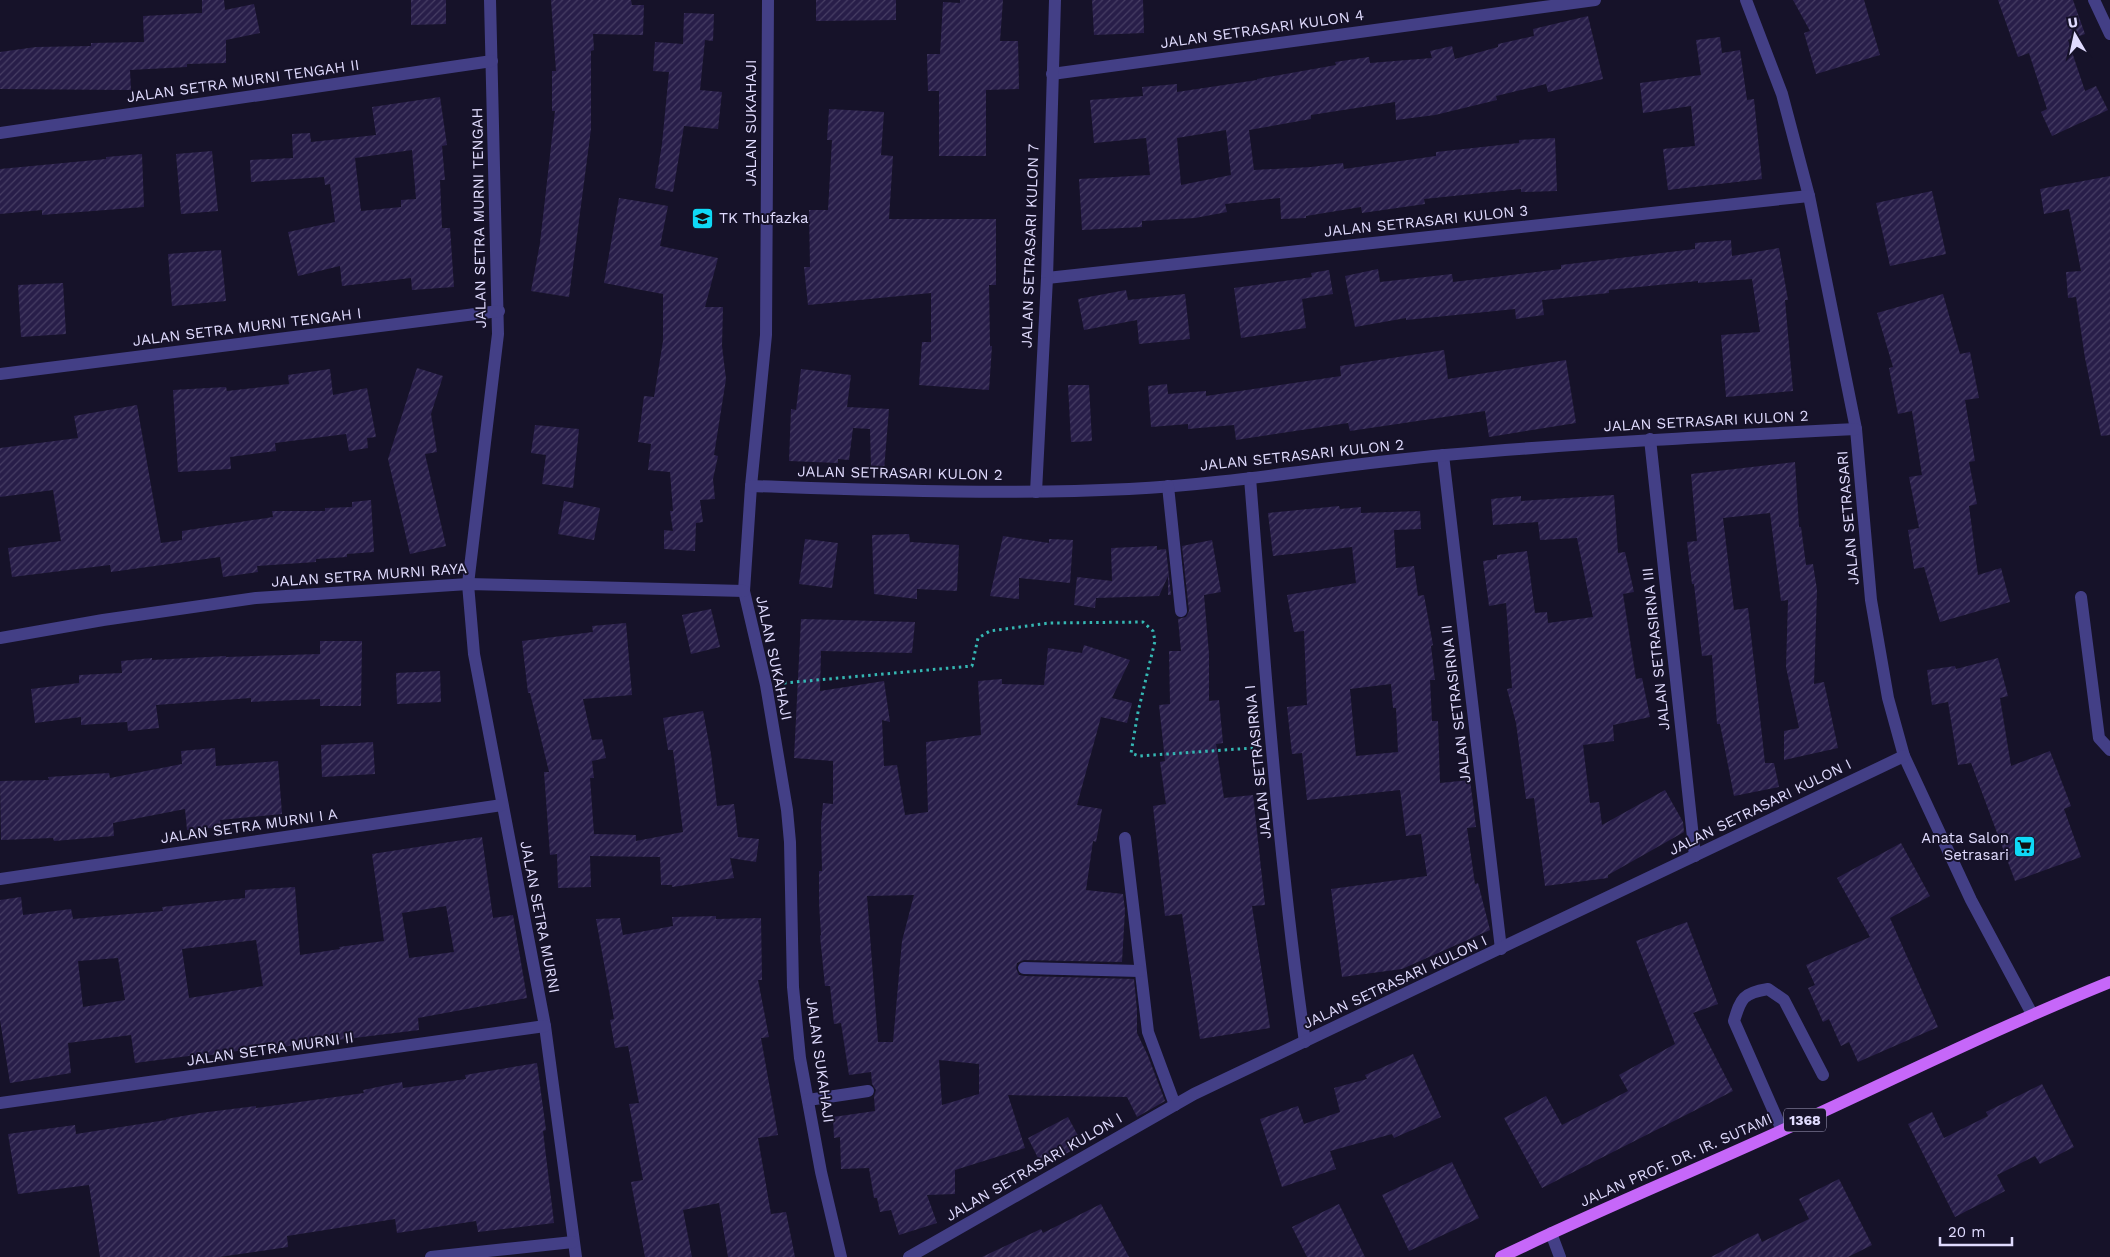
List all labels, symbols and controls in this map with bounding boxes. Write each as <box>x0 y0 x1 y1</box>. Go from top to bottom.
street label: JALAN SETRASARI KULON 4 <box>1159 6 1365 52</box>
north arrow <box>2050 10 2100 60</box>
text: U <box>2067 13 2079 31</box>
street label: JALAN SETRA MURNI TENGAH II <box>126 56 360 106</box>
street label: JALAN SUKAHAJI <box>742 60 760 186</box>
street label: JALAN SETRA MURNI TENGAH <box>468 108 490 328</box>
street label: JALAN SETRASARI KULON 7 <box>1017 144 1043 348</box>
street label: JALAN SETRASARI KULON 3 <box>1323 201 1529 241</box>
school or university icon: TK Thufazka <box>691 206 715 230</box>
place label: TK Thufazka <box>719 209 809 227</box>
street label: JALAN SETRA MURNI TENGAH I <box>132 304 362 350</box>
street label: JALAN SETRASARI KULON 2 <box>1603 407 1809 435</box>
street label: JALAN SETRASARI KULON 2 <box>1199 435 1405 475</box>
street label: JALAN SETRASARI <box>1833 450 1863 586</box>
street label: JALAN SETRASARI KULON 2 <box>797 462 1003 484</box>
street label: JALAN SETRA MURNI RAYA <box>271 559 468 591</box>
street label: JALAN SETRASIRNA III <box>1638 567 1674 731</box>
street label: JALAN SUKAHAJI <box>752 594 796 722</box>
street label: JALAN SETRASIRNA II <box>1437 624 1475 784</box>
street label: JALAN SETRASIRNA I <box>1241 684 1275 840</box>
street label: JALAN SETRASARI KULON I <box>1666 755 1854 859</box>
street label: JALAN SETRA MURNI I A <box>159 805 339 847</box>
place label: Anata Salon Setrasari <box>1921 829 2009 864</box>
supermarket icon: Anata Salon Setrasari <box>2013 835 2037 859</box>
street label: JALAN SETRA MURNI <box>516 839 564 995</box>
street label: JALAN SETRASARI KULON I <box>1300 931 1490 1033</box>
street label: JALAN SUKAHAJI <box>802 996 838 1124</box>
street label: JALAN SETRA MURNI II <box>185 1028 355 1070</box>
road number: 1368 <box>1784 1108 1826 1132</box>
street label: JALAN SETRASARI KULON I <box>943 1109 1125 1225</box>
street label: JALAN PROF. DR. IR. SUTAMI <box>1577 1109 1775 1211</box>
scale bar <box>1940 1214 2012 1246</box>
text: 20 m <box>1948 1223 1986 1241</box>

